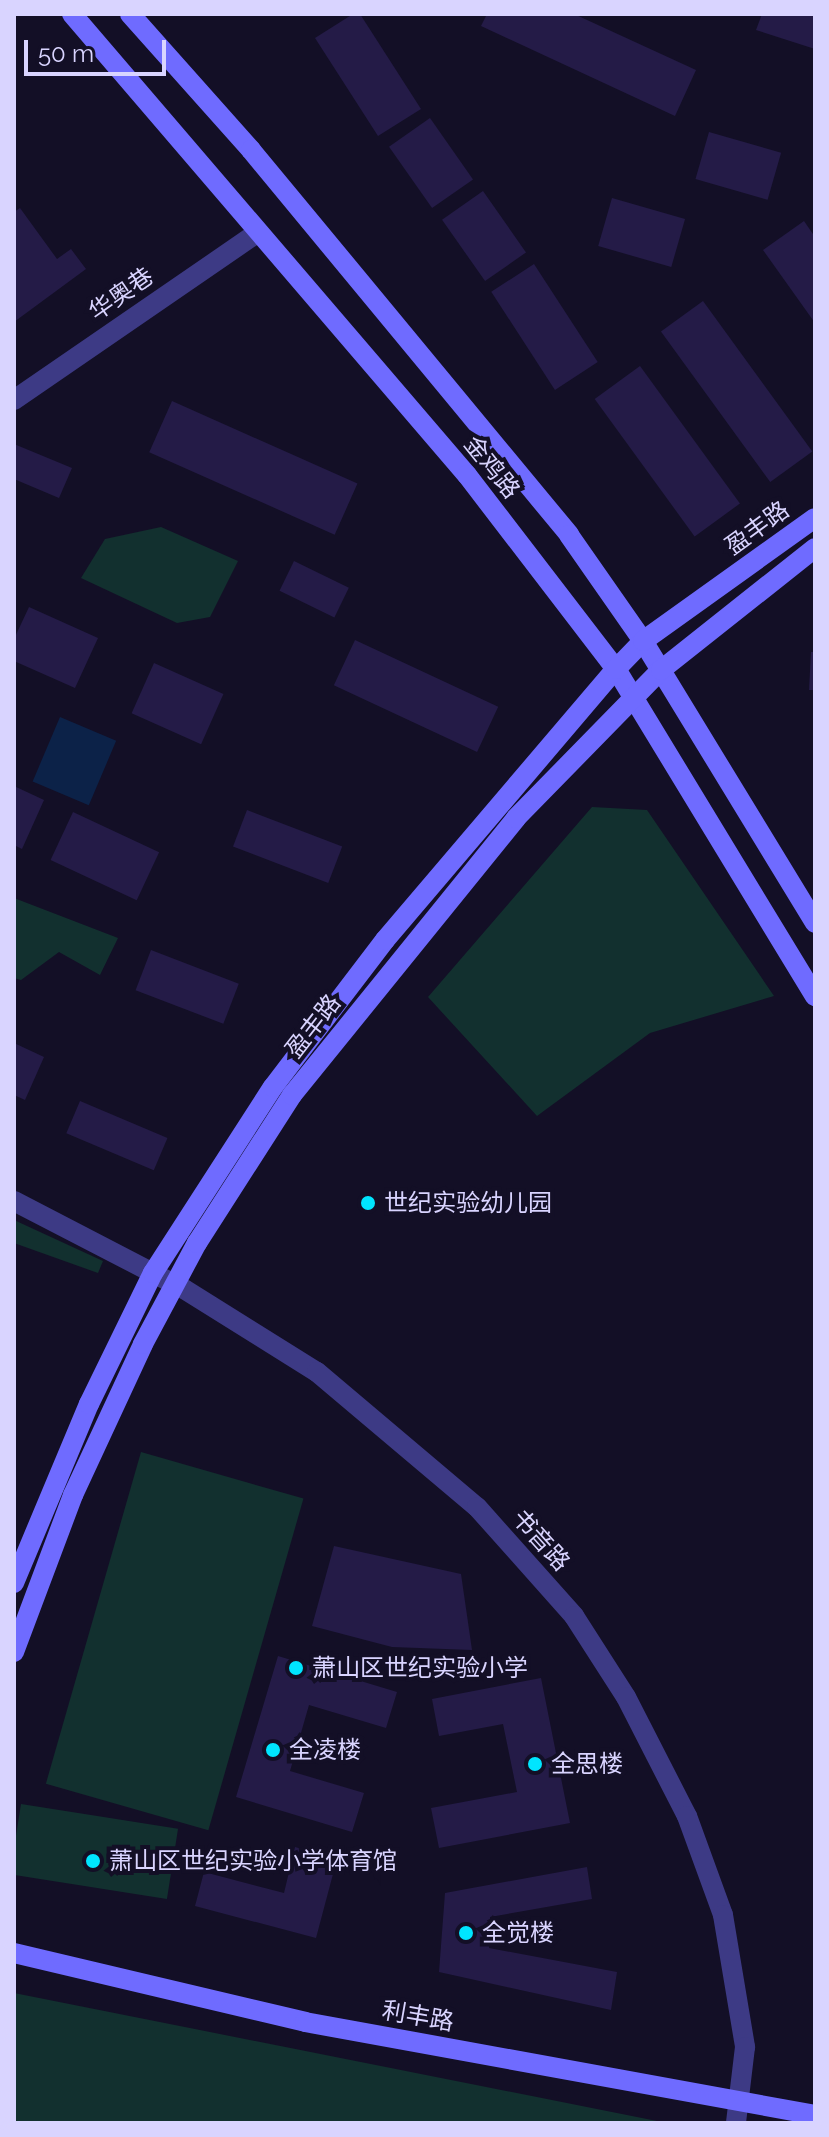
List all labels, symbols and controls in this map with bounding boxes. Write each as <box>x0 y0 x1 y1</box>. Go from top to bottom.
scale bar <box>28 24 170 74</box>
text: 50 m <box>38 39 94 68</box>
street label: 华奥巷 <box>83 262 159 326</box>
street label: 金鸡路 <box>458 430 526 504</box>
street label: 盈丰路 <box>719 495 795 561</box>
street label: 盈丰路 <box>279 989 347 1063</box>
place label: 世纪实验幼儿园 <box>384 1189 552 1217</box>
marker: 世纪实验幼儿园 <box>359 1194 377 1212</box>
street label: 书音路 <box>506 1504 576 1576</box>
place label: 萧山区世纪实验小学 <box>312 1654 528 1682</box>
marker: 萧山区世纪实验小学 <box>287 1659 305 1677</box>
place label: 全凌楼 <box>289 1736 361 1764</box>
marker: 全凌楼 <box>264 1741 282 1759</box>
place label: 全思楼 <box>551 1750 623 1778</box>
marker: 全思楼 <box>526 1755 544 1773</box>
place label: 萧山区世纪实验小学体育馆 <box>109 1847 397 1875</box>
marker: 萧山区世纪实验小学体育馆 <box>84 1852 102 1870</box>
place label: 全觉楼 <box>482 1919 554 1947</box>
marker: 全觉楼 <box>457 1924 475 1942</box>
street label: 利丰路 <box>380 1996 456 2036</box>

